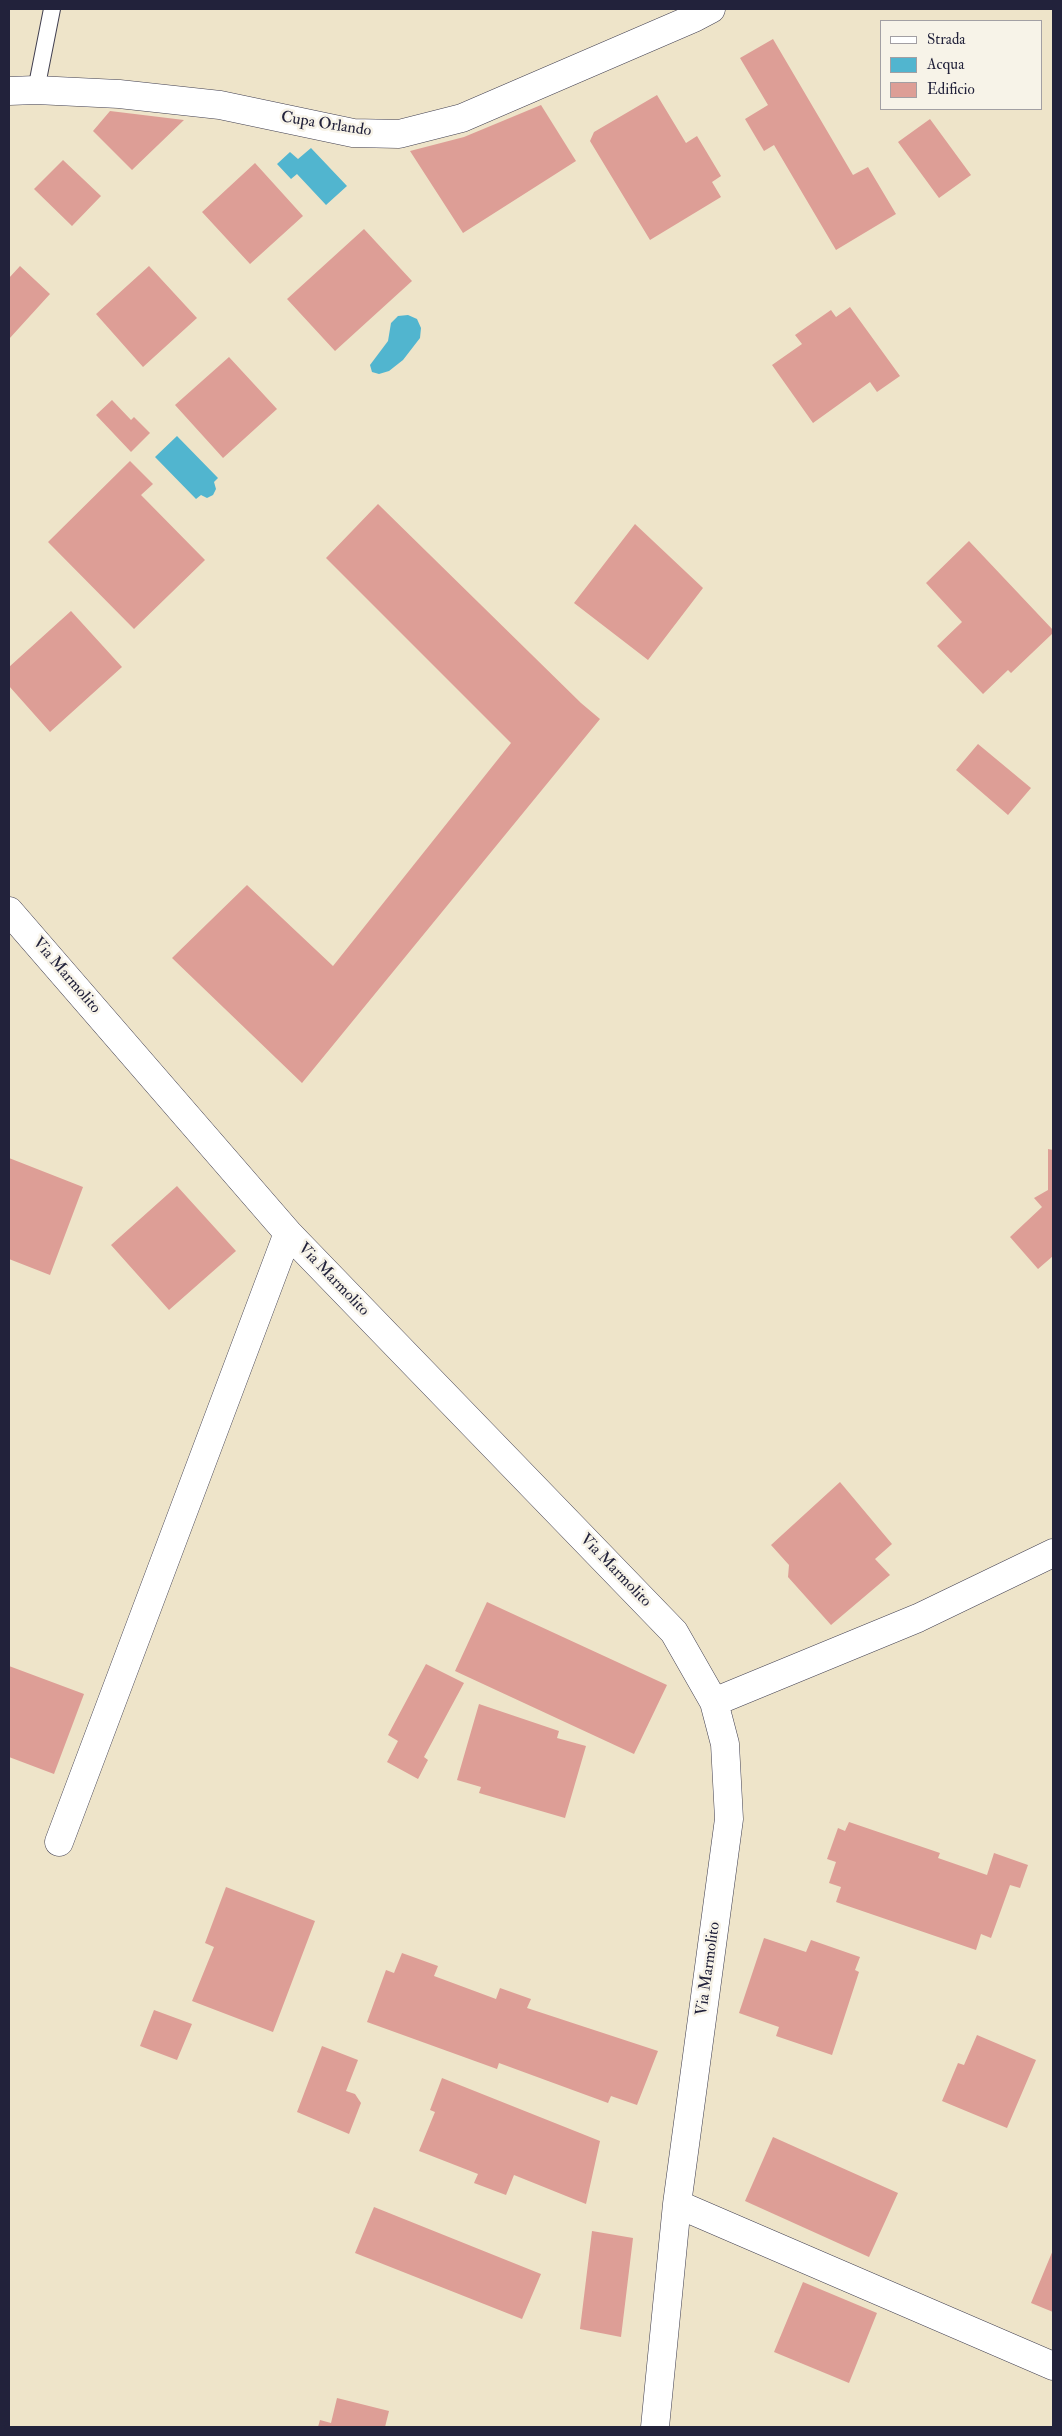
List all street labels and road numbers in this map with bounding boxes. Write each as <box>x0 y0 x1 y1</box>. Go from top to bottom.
street label: Cupa Orlando <box>279 108 373 142</box>
street label: Via Marmolito <box>28 934 104 1018</box>
street label: Via Marmolito <box>293 1239 373 1321</box>
street label: Via Marmolito <box>575 1530 655 1612</box>
street label: Via Marmolito <box>693 1921 725 2017</box>

